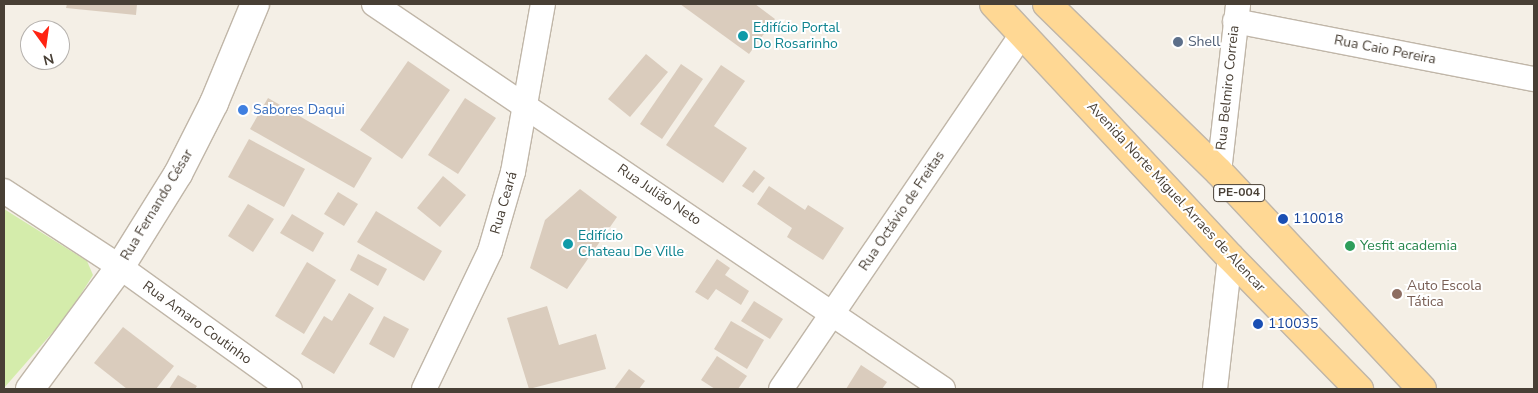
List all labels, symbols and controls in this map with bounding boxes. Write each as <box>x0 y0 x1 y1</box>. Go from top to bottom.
north arrow <box>20 20 70 70</box>
place label: Edifício Portal Do Rosarinho <box>753 20 840 52</box>
street label: Rua Belmiro Correia <box>1213 25 1243 151</box>
marker: Edifício Portal Do Rosarinho <box>737 30 749 42</box>
street label: Rua Caio Pereira <box>1333 32 1437 68</box>
place label: Shell <box>1188 34 1220 50</box>
marker: Shell <box>1172 36 1184 48</box>
text: N <box>41 49 56 70</box>
street label: Avenida Norte Miguel Arraes de Alencar <box>1083 98 1269 296</box>
place label: Sabores Daqui <box>253 102 345 118</box>
marker: Sabores Daqui <box>237 104 249 116</box>
street label: Rua Fernando César <box>117 146 197 264</box>
street label: Rua Octávio de Freitas <box>856 148 948 274</box>
street label: Rua Julião Neto <box>614 161 704 229</box>
street label: Rua Ceará <box>487 170 521 236</box>
road number: PE-004 <box>1213 184 1265 202</box>
place label: 110018 <box>1293 211 1343 227</box>
marker: 110018 <box>1277 213 1289 225</box>
place label: Edifício Chateau De Ville <box>578 228 684 260</box>
marker: Edifício Chateau De Ville <box>562 238 574 250</box>
place label: Yesfit academia <box>1360 238 1457 254</box>
marker: Yesfit academia <box>1344 240 1356 252</box>
street label: Rua Amaro Coutinho <box>139 278 255 368</box>
place label: Auto Escola Tática <box>1407 278 1482 310</box>
marker: Auto Escola Tática <box>1391 288 1403 300</box>
place label: 110035 <box>1268 316 1318 332</box>
marker: 110035 <box>1252 318 1264 330</box>

